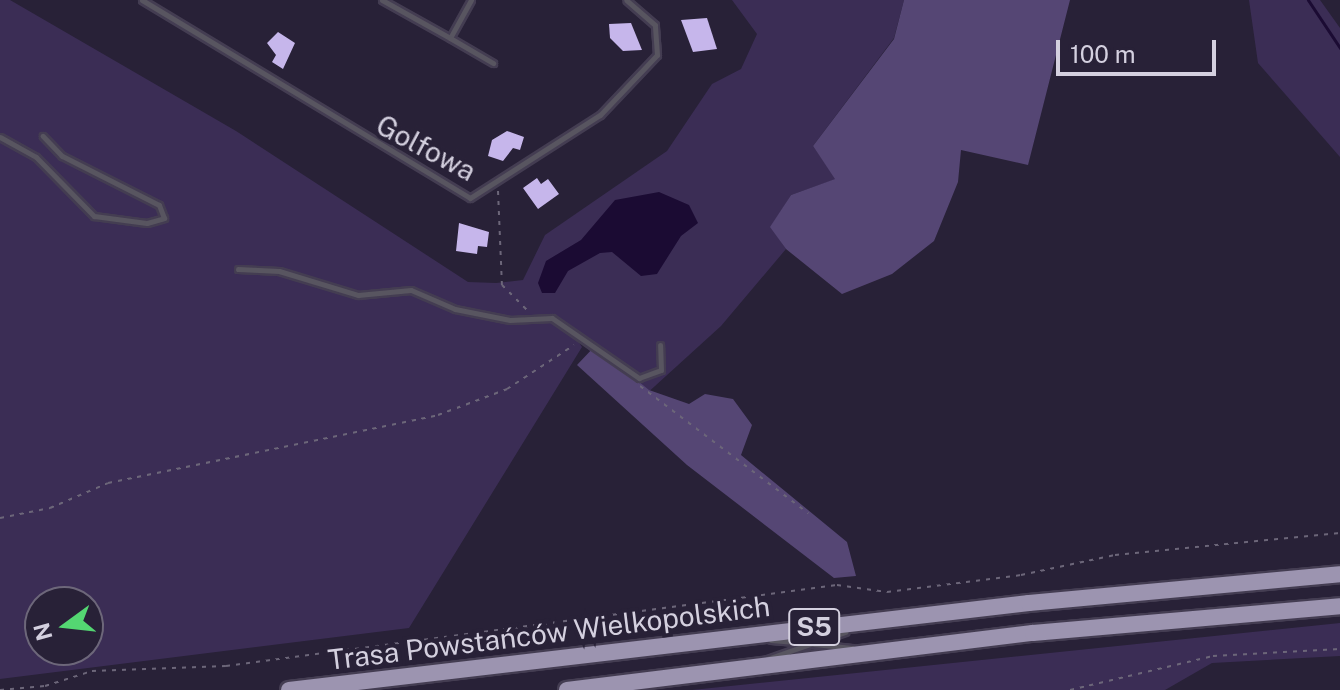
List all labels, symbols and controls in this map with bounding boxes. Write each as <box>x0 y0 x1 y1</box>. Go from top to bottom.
scale bar <box>1060 24 1220 74</box>
text: 100 m <box>1070 40 1136 68</box>
street label: Golfowa <box>371 108 481 188</box>
north arrow <box>24 586 104 666</box>
street label: Trasa Powstańców Wielkopolskich <box>326 589 772 677</box>
road number: S5 <box>788 605 840 649</box>
text: N <box>28 620 58 643</box>

